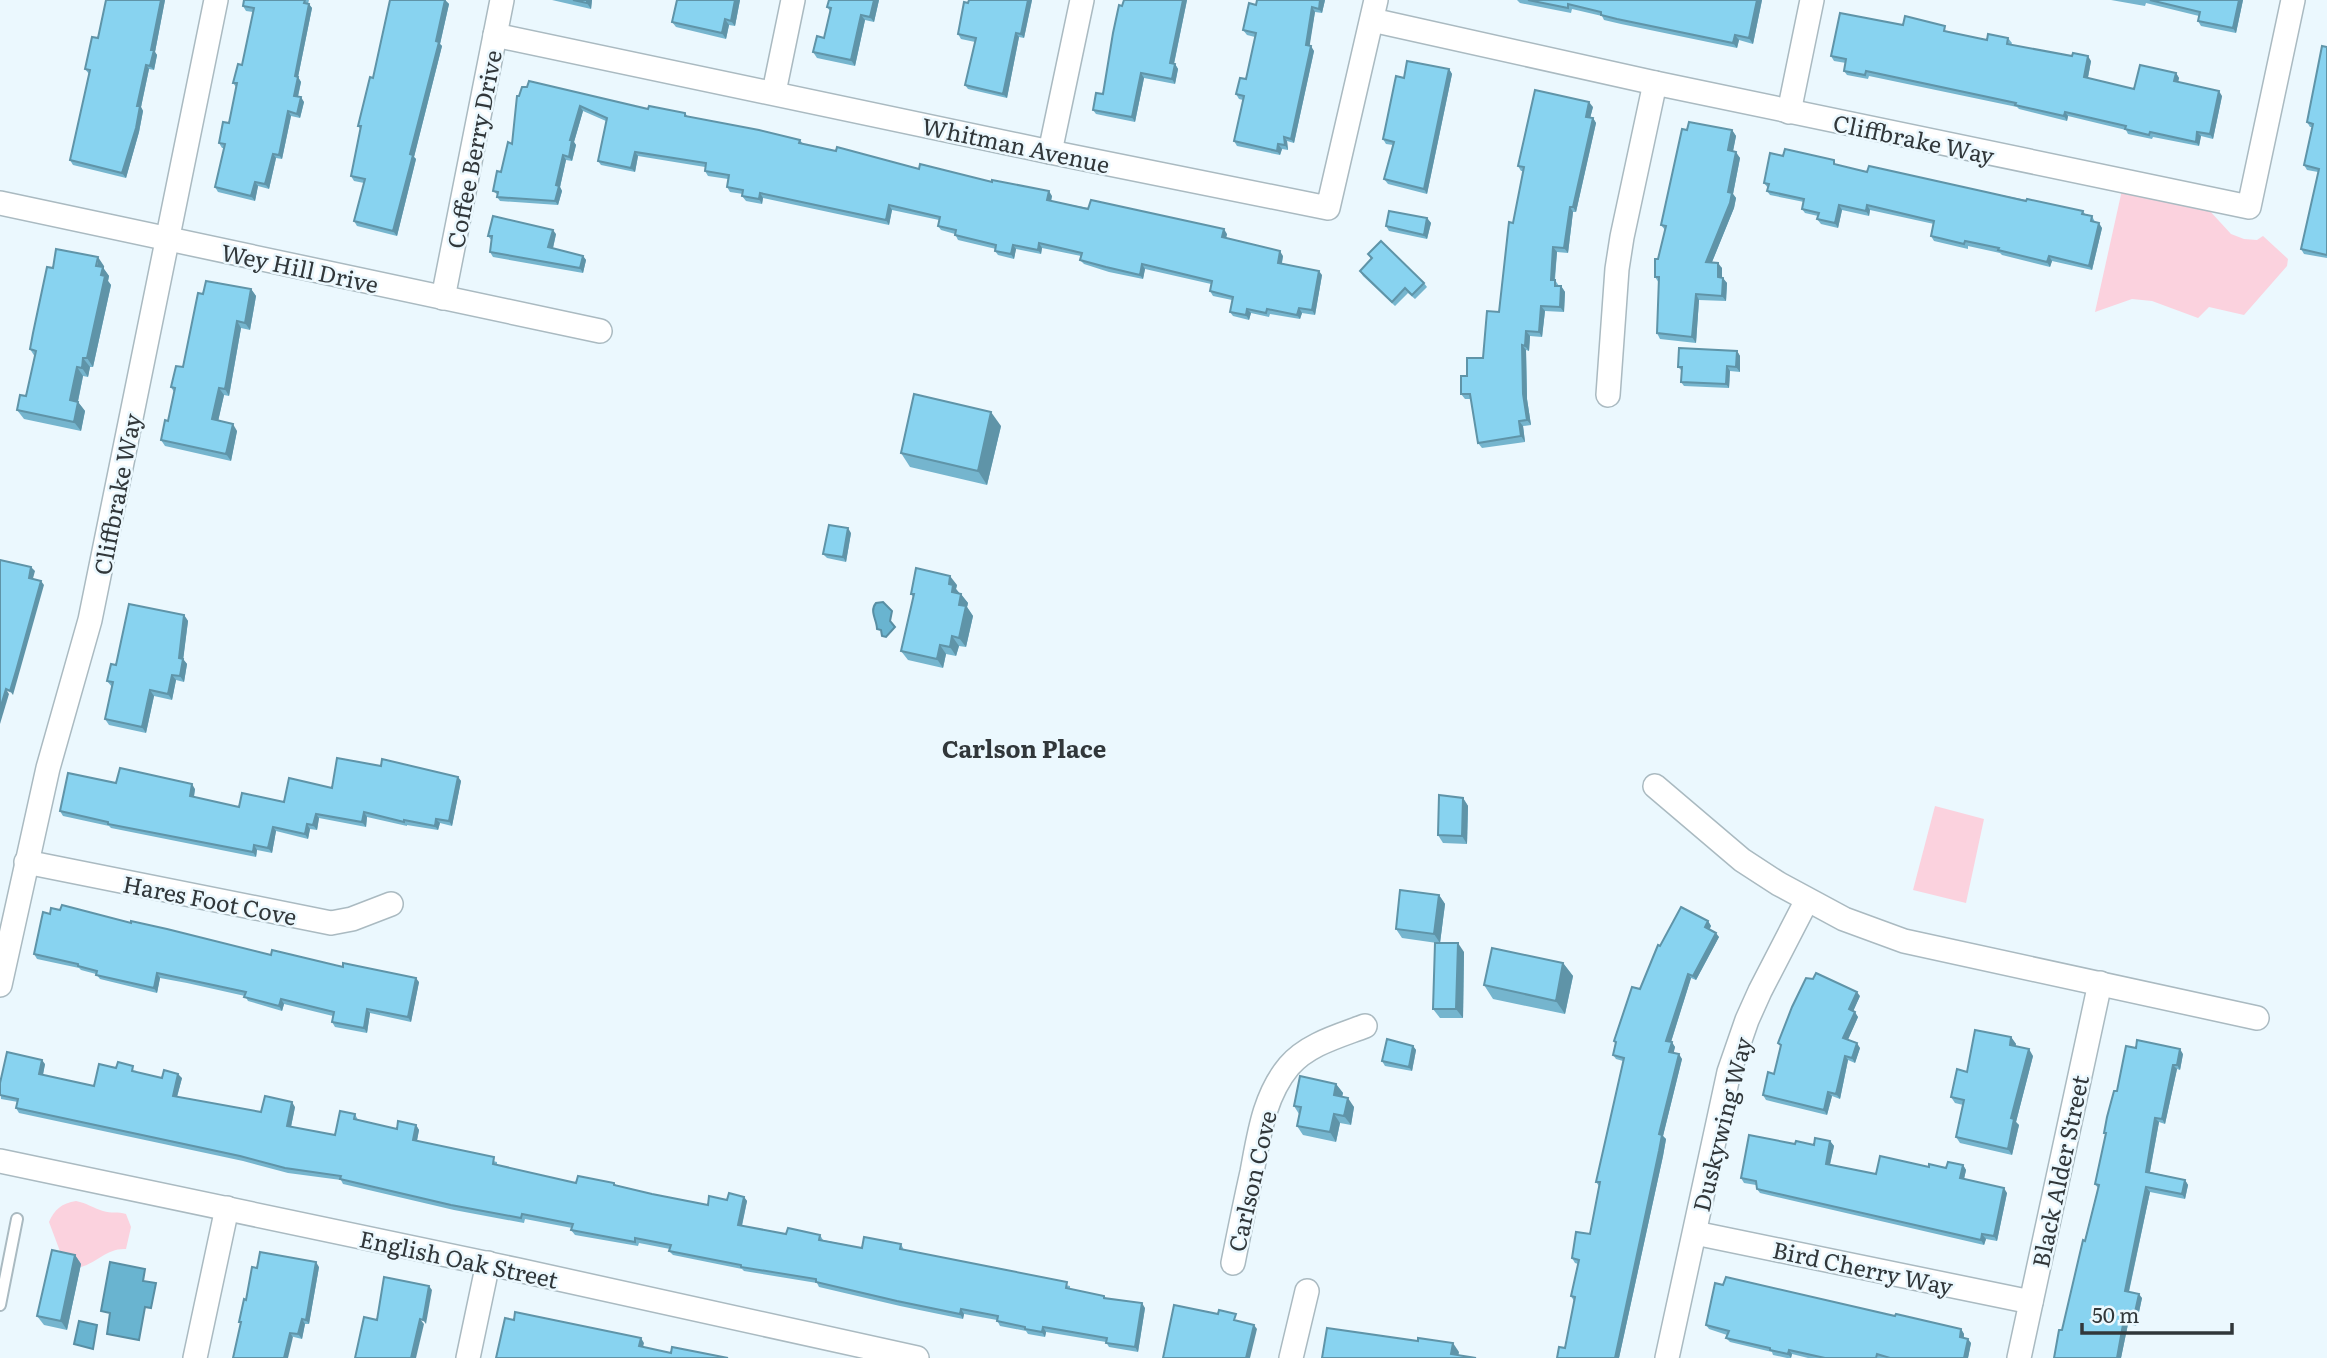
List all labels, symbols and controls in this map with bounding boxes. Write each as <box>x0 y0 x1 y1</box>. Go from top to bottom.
street label: Coffee Berry Drive <box>437 47 509 251</box>
street label: Cliffbrake Way <box>1830 104 1998 172</box>
street label: Whitman Avenue <box>919 107 1113 181</box>
street label: Wey Hill Drive <box>218 234 382 300</box>
street label: Cliffbrake Way <box>84 410 148 578</box>
district label: Carlson Place <box>942 730 1106 765</box>
street label: Hares Foot Cove <box>120 865 300 933</box>
street label: Duskywing Way <box>1683 1032 1759 1215</box>
street label: Black Alder Street <box>2022 1071 2096 1271</box>
street label: Carlson Cove <box>1218 1107 1284 1255</box>
street label: English Oak Street <box>356 1220 562 1296</box>
street label: Bird Cherry Way <box>1770 1231 1957 1303</box>
scale bar <box>2082 1292 2232 1336</box>
text: 50 m <box>2092 1298 2139 1329</box>

